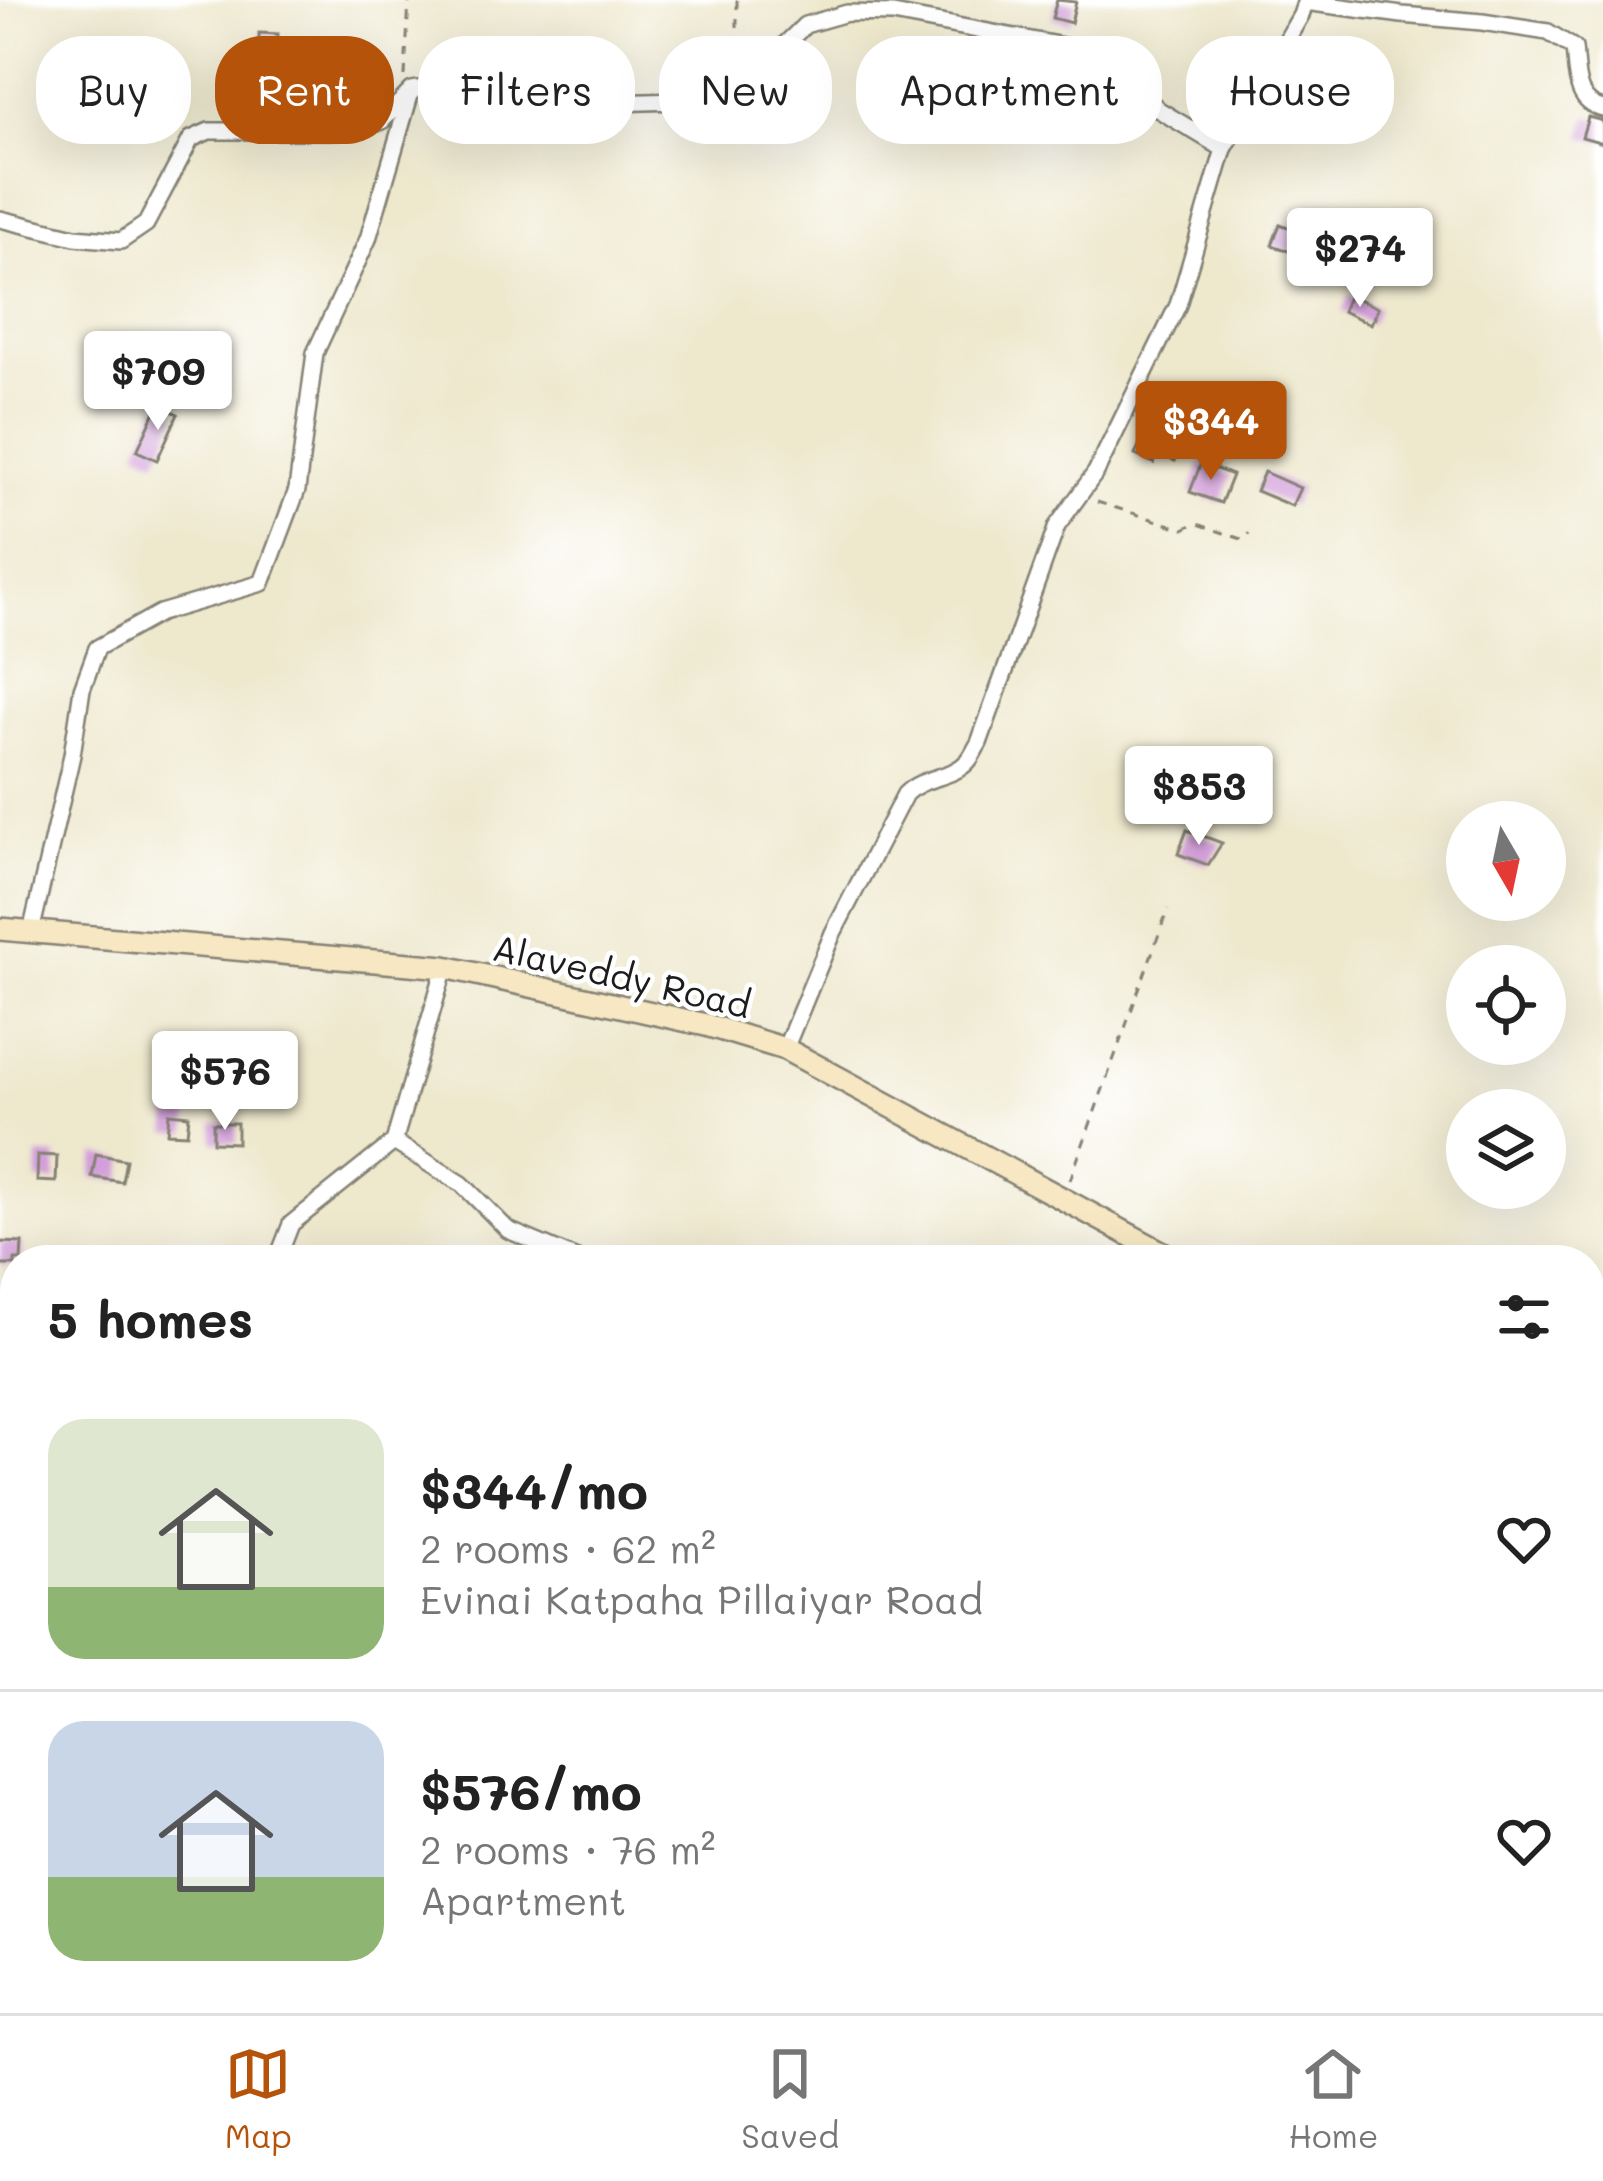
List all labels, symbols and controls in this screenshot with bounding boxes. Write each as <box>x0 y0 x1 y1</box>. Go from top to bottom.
chip: Buy <box>36 36 191 144</box>
chip: Rent <box>215 36 394 144</box>
chip: Filters <box>418 36 635 144</box>
chip: New <box>659 36 832 144</box>
chip: Apartment <box>856 36 1162 144</box>
chip: House <box>1186 36 1394 144</box>
pin: $274 <box>1289 208 1431 310</box>
text: $274 <box>1314 221 1406 272</box>
pin: $709 <box>87 331 229 433</box>
text: $709 <box>111 344 205 395</box>
pin: $344 <box>1140 381 1282 483</box>
text: $344 <box>1163 394 1259 445</box>
pin: $853 <box>1128 746 1270 848</box>
text: $853 <box>1152 759 1246 810</box>
north arrow <box>1446 801 1566 921</box>
map controls <box>1446 801 1566 1209</box>
street label: Alaveddy Road <box>488 922 756 1028</box>
button: locate <box>1446 945 1566 1065</box>
pin: $576 <box>154 1031 296 1133</box>
text: $576 <box>179 1044 271 1095</box>
button: layers <box>1446 1089 1566 1209</box>
text: 5 homes <box>48 1284 253 1351</box>
icon: filters <box>1491 1284 1557 1350</box>
text: $344/mo <box>420 1455 648 1522</box>
icon: home <box>144 1467 288 1611</box>
icon: heart <box>1491 1506 1557 1572</box>
text: 2 rooms · 62 m² <box>420 1522 716 1573</box>
text: Evinai Katpaha Pillaiyar Road <box>420 1573 983 1624</box>
text: $576/mo <box>420 1756 642 1823</box>
icon: home <box>144 1769 288 1913</box>
icon: heart <box>1491 1808 1557 1874</box>
text: 2 rooms · 76 m² <box>420 1823 716 1874</box>
text: Apartment <box>420 1874 626 1925</box>
tab: Map <box>225 2041 292 2156</box>
tab: Saved <box>741 2041 839 2156</box>
tab: Home <box>1289 2041 1378 2156</box>

